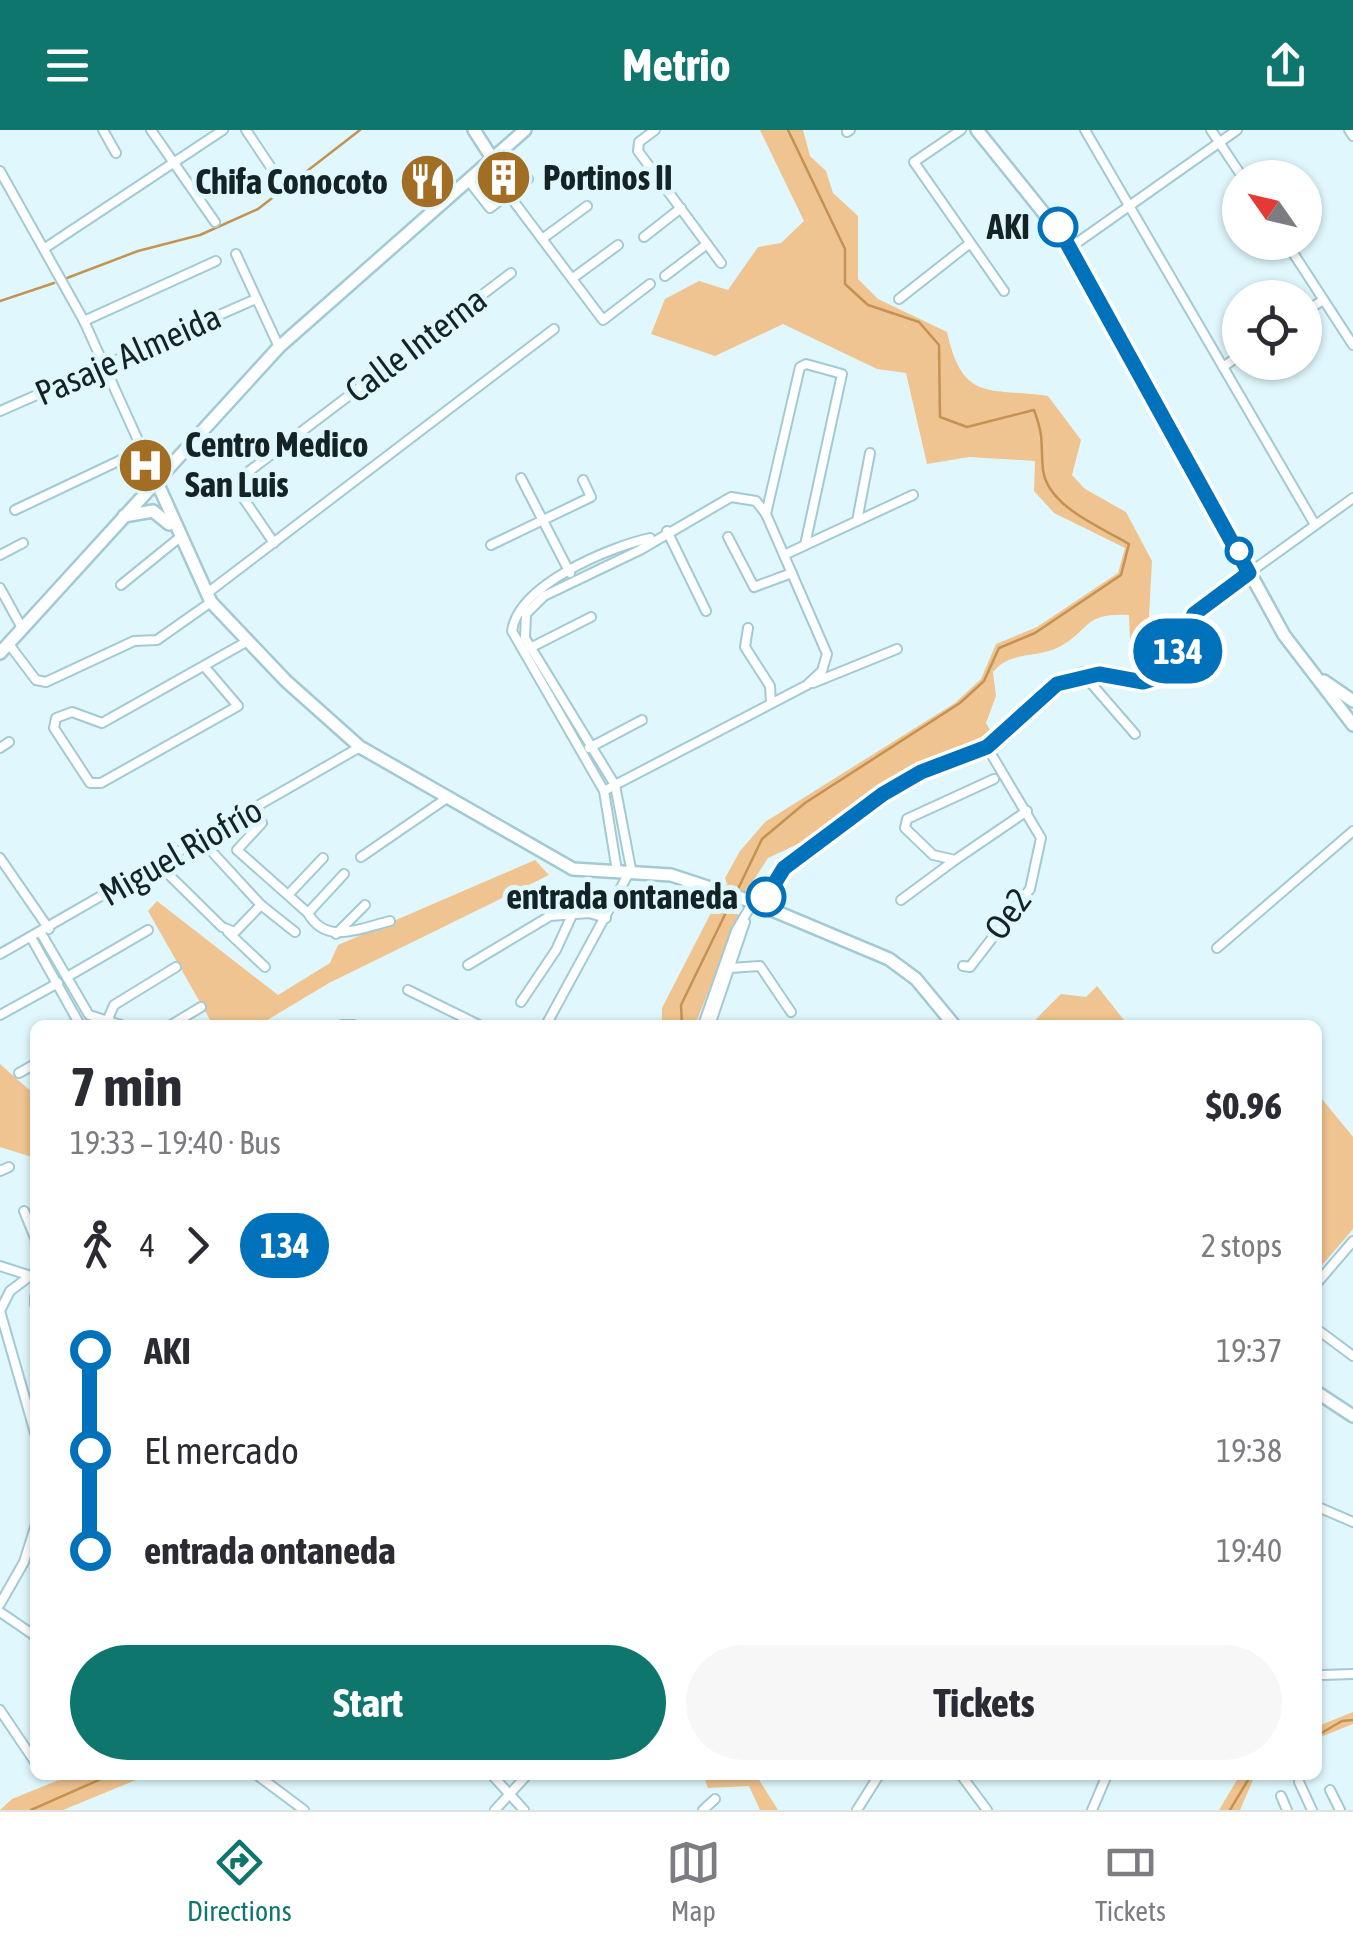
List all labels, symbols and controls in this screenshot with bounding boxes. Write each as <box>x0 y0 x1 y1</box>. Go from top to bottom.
icon: menu <box>40 38 95 93</box>
icon: share <box>1258 38 1313 93</box>
text: Metrio <box>622 39 731 91</box>
building icon: Portinos II <box>474 148 534 208</box>
restaurant icon: Chifa Conocoto <box>397 152 457 212</box>
place label: Portinos II <box>543 157 673 197</box>
north arrow <box>1222 160 1322 260</box>
map controls <box>1222 160 1322 380</box>
place label: Chifa Conocoto <box>195 161 388 201</box>
place label: AKI <box>986 206 1030 246</box>
marker: AKI <box>1039 208 1077 246</box>
street label: Calle Interna <box>337 278 494 410</box>
button: locate <box>1222 280 1322 380</box>
street label: Pasaje Almeida <box>29 295 226 413</box>
place label: Centro Medico San Luis <box>185 424 368 504</box>
hospital icon: Centro Medico San Luis <box>116 435 176 495</box>
unlabelled marker <box>1226 538 1252 564</box>
line badge: 134 <box>1120 618 1236 684</box>
text: 134 <box>1153 631 1203 671</box>
street label: Miguel Riofrío <box>93 789 268 913</box>
place label: entrada ontaneda <box>506 876 738 916</box>
marker: entrada ontaneda <box>747 878 785 916</box>
street label: Oe2 <box>975 880 1039 947</box>
text: 7 min <box>70 1055 182 1118</box>
text: $0.96 <box>1206 1084 1282 1127</box>
text: 19:33 – 19:40 · Bus <box>70 1124 281 1161</box>
icon: walk <box>70 1218 125 1273</box>
icon: forward <box>170 1218 225 1273</box>
text: 134 <box>260 1225 309 1265</box>
text: 4 <box>140 1227 155 1264</box>
text: 2 stops <box>1201 1227 1282 1264</box>
text: AKI <box>144 1329 191 1372</box>
text: 19:37 <box>1216 1332 1282 1369</box>
text: El mercado <box>144 1429 299 1472</box>
text: 19:38 <box>1216 1432 1282 1469</box>
text: entrada ontaneda <box>144 1529 396 1572</box>
text: 19:40 <box>1216 1532 1282 1569</box>
button: Start <box>70 1645 666 1760</box>
button: Tickets <box>686 1645 1282 1760</box>
tab: Directions <box>187 1835 292 1927</box>
tab: Map <box>666 1835 721 1927</box>
tab: Tickets <box>1095 1835 1166 1927</box>

